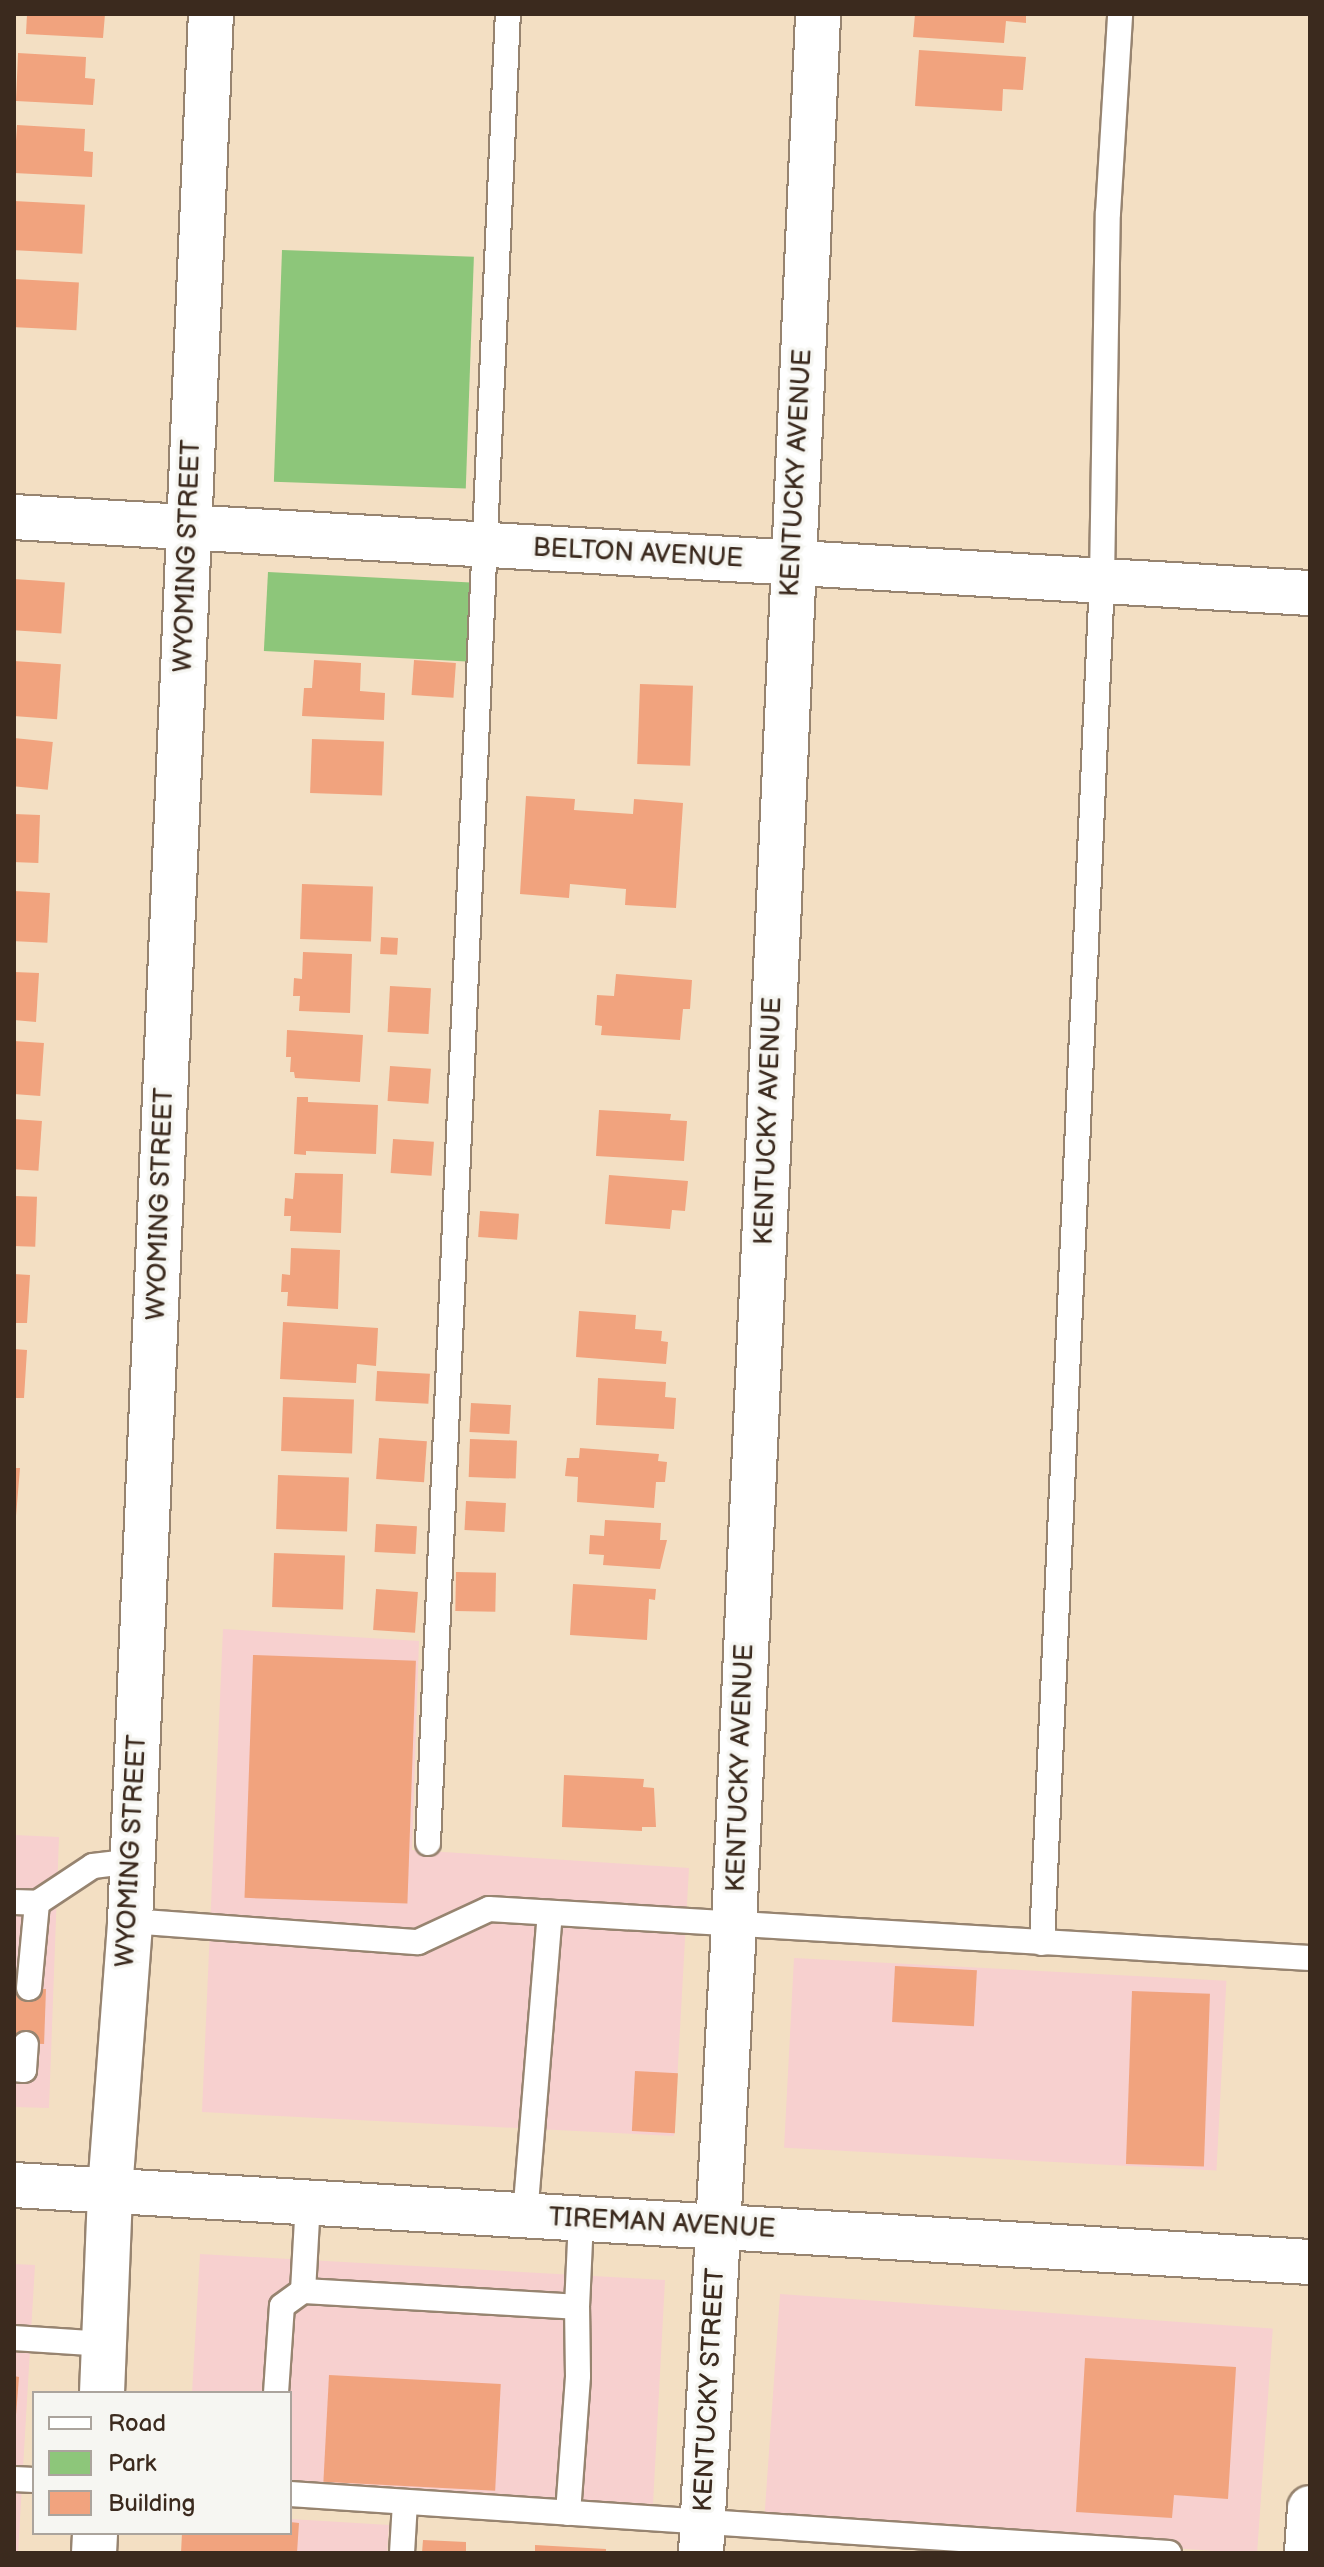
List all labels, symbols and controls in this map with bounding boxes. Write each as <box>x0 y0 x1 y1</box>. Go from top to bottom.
street label: KENTUCKY AVENUE <box>775 348 819 598</box>
street label: WYOMING STREET <box>168 439 208 673</box>
street label: BELTON AVENUE <box>532 533 744 575</box>
street label: KENTUCKY AVENUE <box>749 996 789 1246</box>
street label: WYOMING STREET <box>141 1087 181 1321</box>
street label: KENTUCKY AVENUE <box>721 1643 761 1893</box>
street label: WYOMING STREET <box>110 1734 154 1968</box>
street label: TIREMAN AVENUE <box>548 2202 776 2246</box>
street label: KENTUCKY STREET <box>688 2267 732 2513</box>
legend <box>32 2391 292 2535</box>
text: Road <box>108 2409 166 2438</box>
text: Park <box>108 2449 156 2478</box>
text: Building <box>108 2489 195 2518</box>

